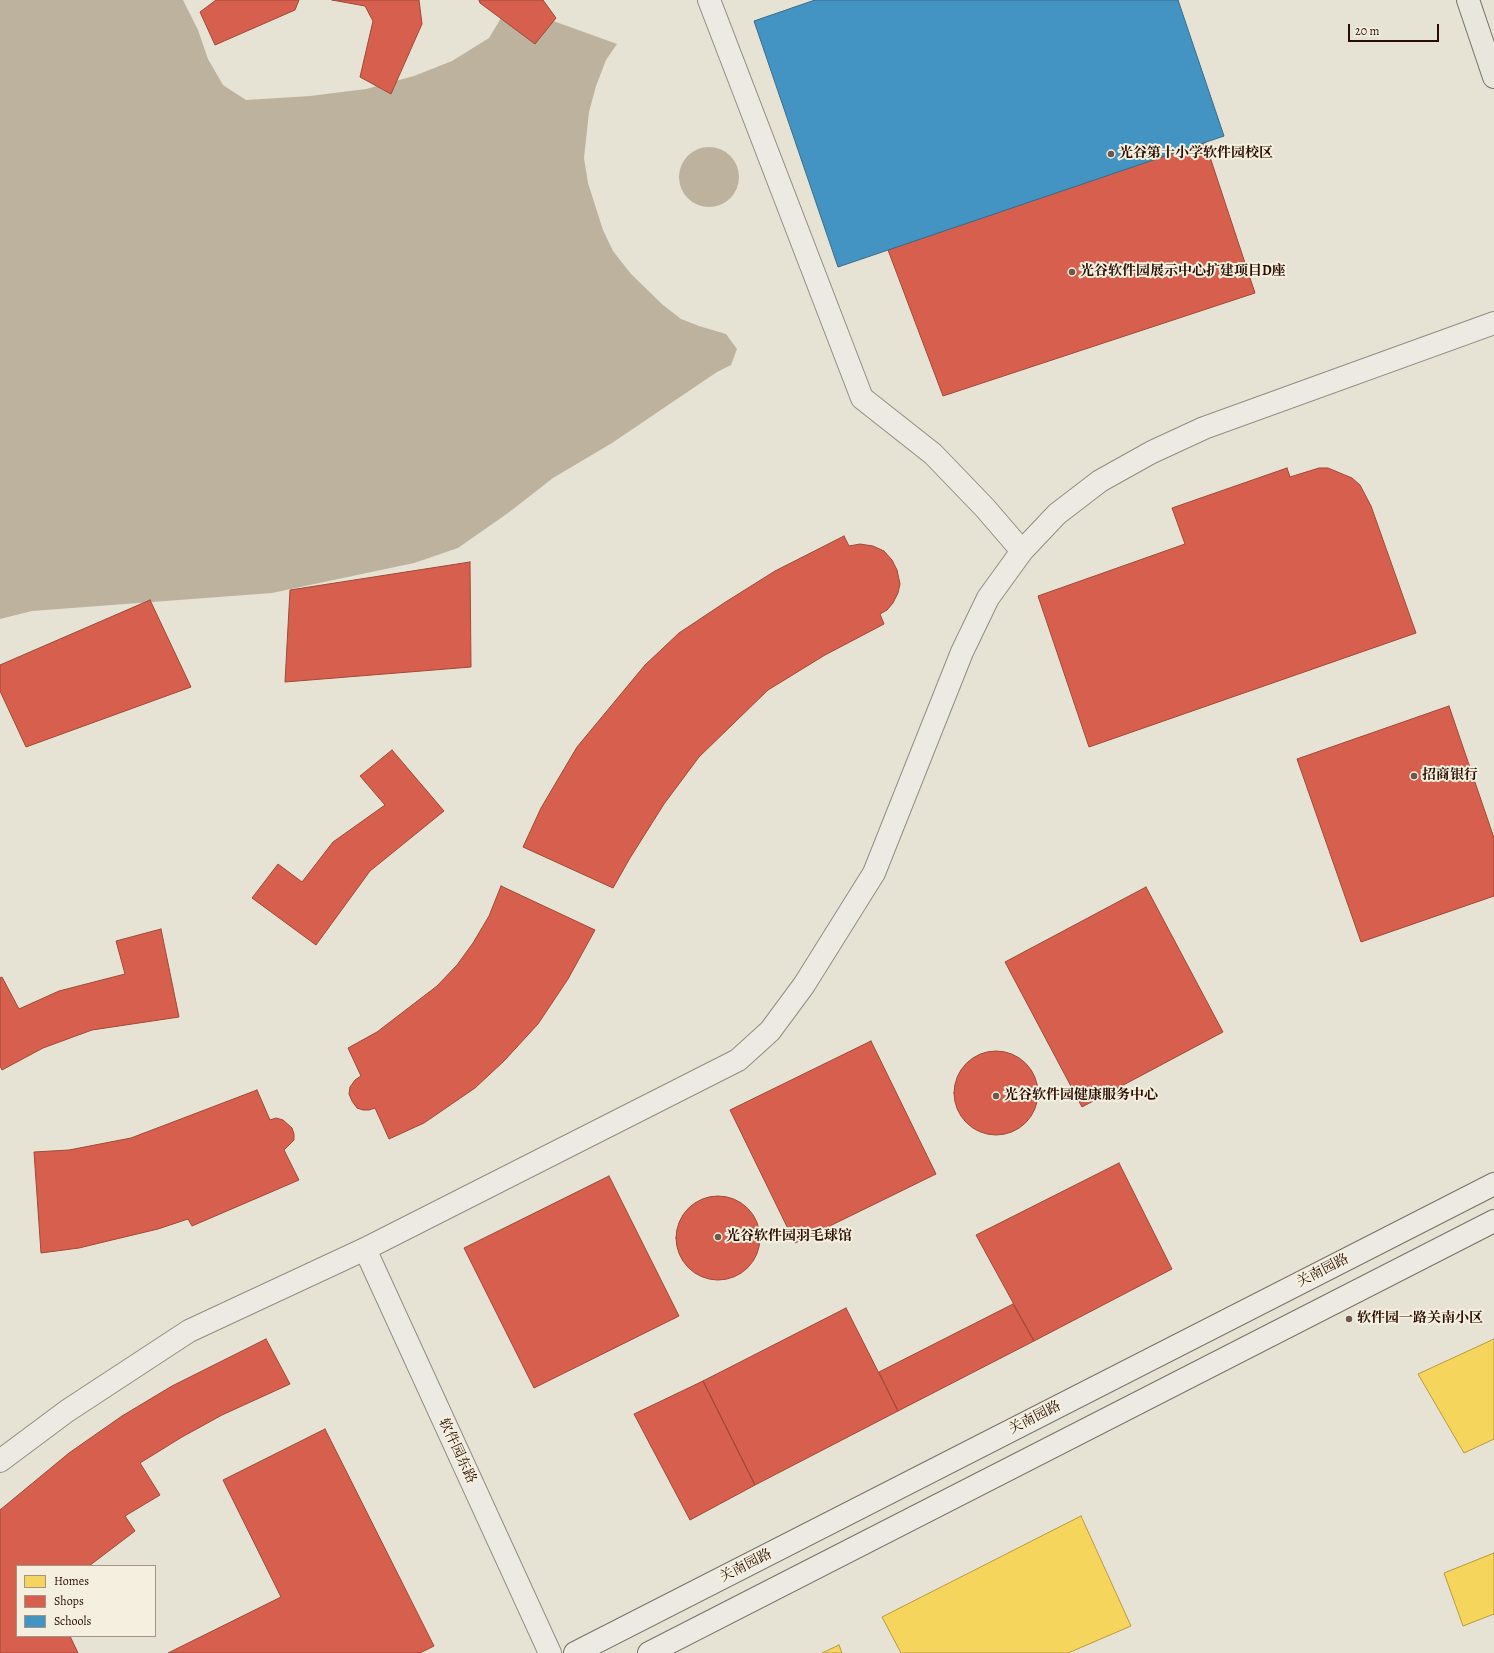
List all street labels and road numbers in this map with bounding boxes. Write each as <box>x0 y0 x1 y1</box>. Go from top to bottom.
street label: 关南园路 <box>1294 1251 1352 1291</box>
street label: 关南园路 <box>1006 1398 1064 1438</box>
street label: 软件园东路 <box>435 1416 479 1486</box>
street label: 关南园路 <box>717 1546 775 1586</box>

